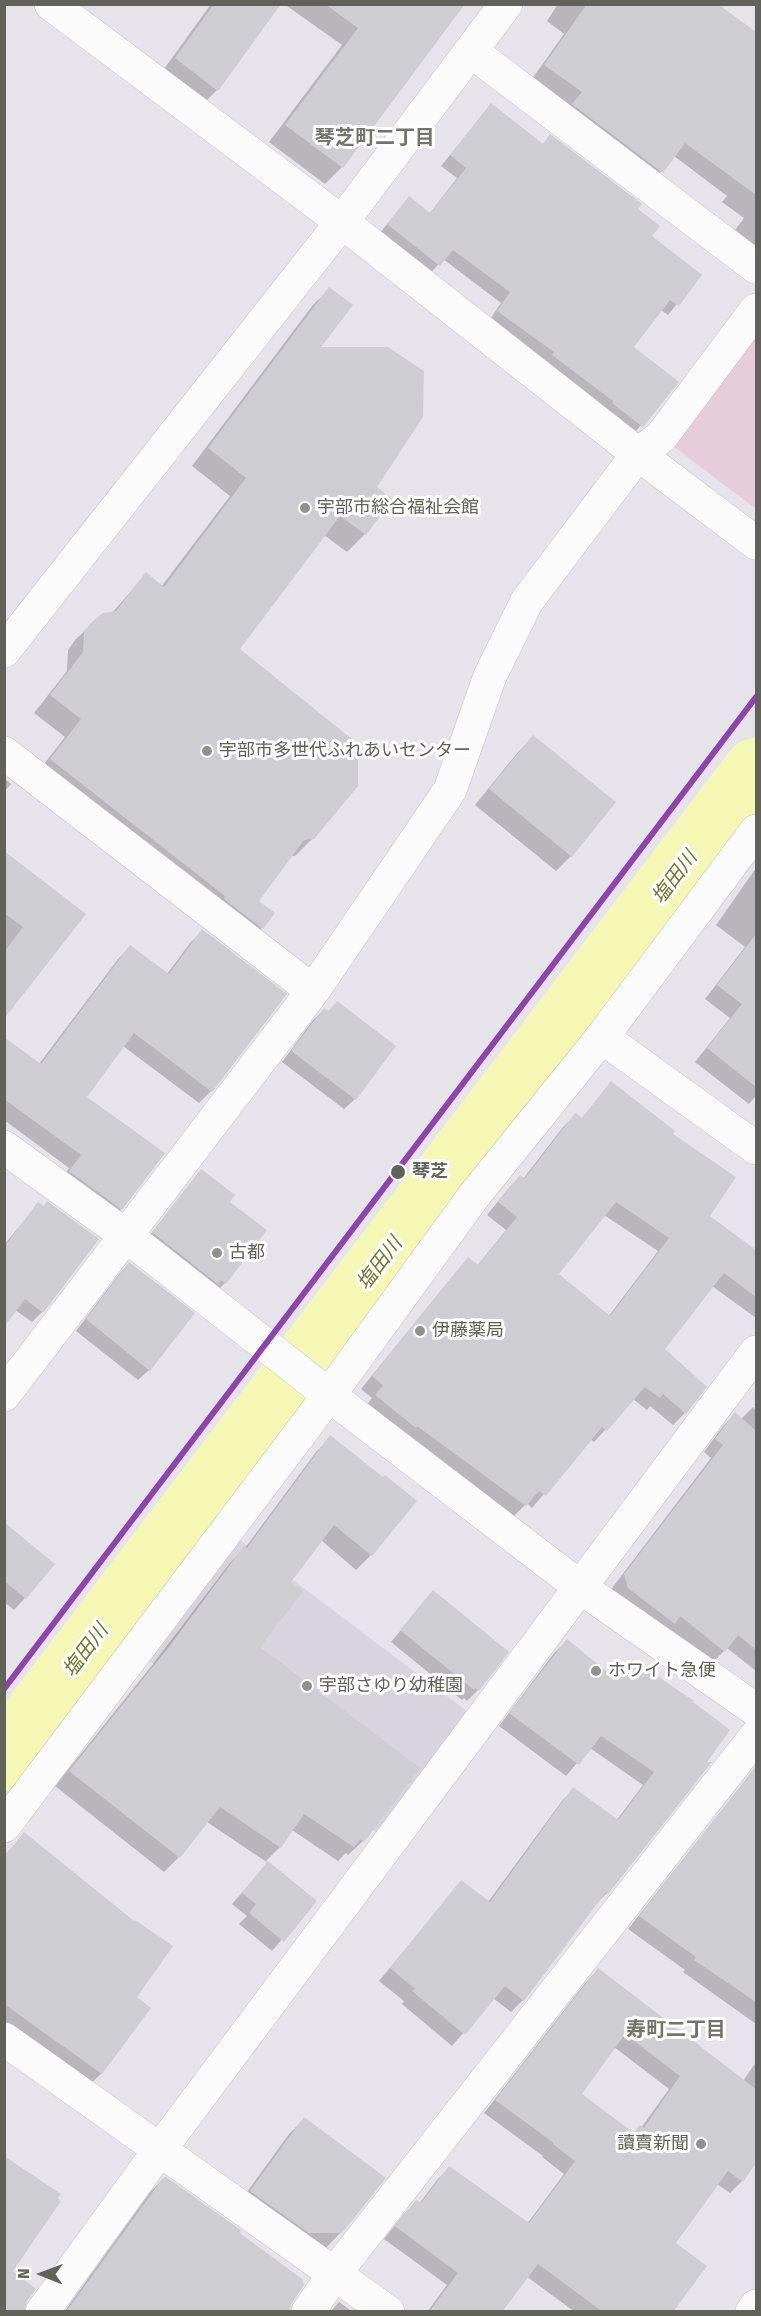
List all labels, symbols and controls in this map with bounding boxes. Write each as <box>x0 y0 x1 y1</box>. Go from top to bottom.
district label: 琴芝町二丁目 <box>315 126 435 150</box>
place label: 宇部市総合福祉会館 <box>317 497 479 519</box>
marker: 宇部市総合福祉会館 <box>298 501 312 515</box>
place label: 宇部市多世代ふれあいセンター <box>219 740 471 762</box>
marker: 宇部市多世代ふれあいセンター <box>200 744 214 758</box>
water label: 塩田川 <box>647 847 703 909</box>
place label: 琴芝 <box>412 1161 448 1183</box>
marker: 琴芝 <box>389 1163 407 1181</box>
water label: 塩田川 <box>352 1233 408 1295</box>
place label: 古都 <box>229 1242 265 1264</box>
marker: 古都 <box>210 1246 224 1260</box>
place label: 伊藤薬局 <box>432 1320 504 1342</box>
marker: 伊藤薬局 <box>413 1324 427 1338</box>
water label: 塩田川 <box>58 1620 114 1682</box>
place label: ホワイト急便 <box>608 1660 716 1682</box>
marker: ホワイト急便 <box>589 1664 603 1678</box>
place label: 宇部さゆり幼稚園 <box>319 1675 463 1697</box>
marker: 宇部さゆり幼稚園 <box>300 1679 314 1693</box>
district label: 寿町二丁目 <box>626 2018 726 2042</box>
place label: 讀賣新聞 <box>617 2133 689 2155</box>
marker: 讀賣新聞 <box>694 2137 708 2151</box>
north arrow <box>12 2244 72 2304</box>
text: N <box>14 2268 33 2279</box>

